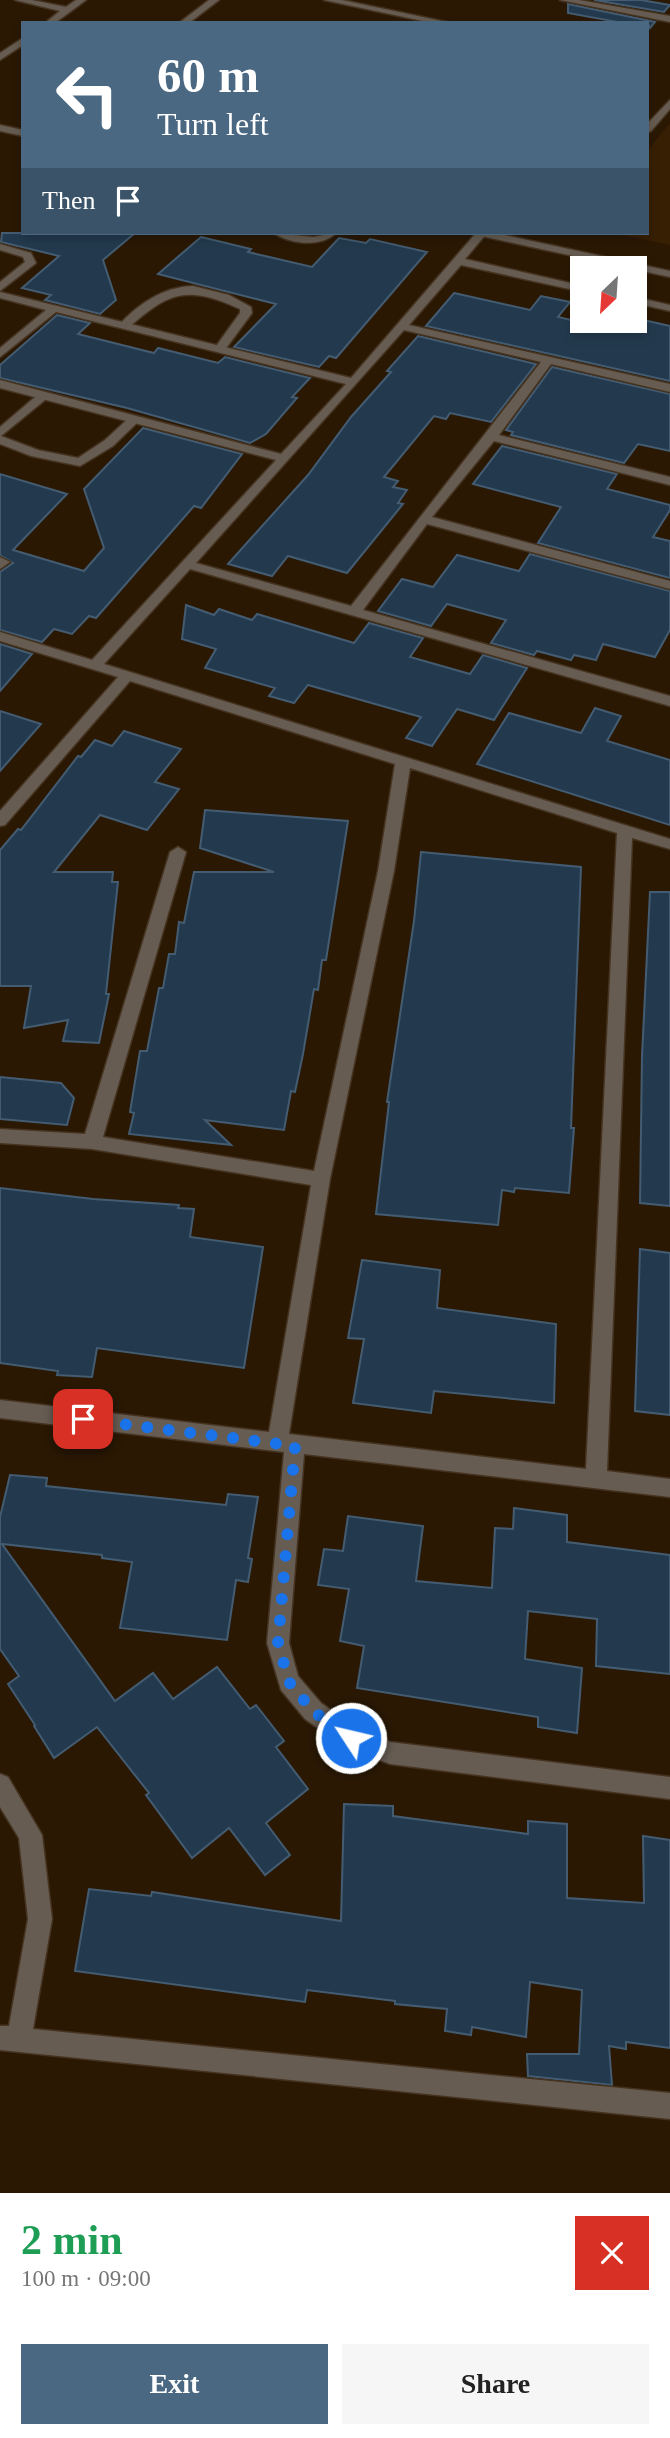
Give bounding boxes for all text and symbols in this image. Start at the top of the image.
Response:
text: 60 m [157,48,259,103]
icon: left [42,49,133,140]
text: Turn left [157,106,269,142]
icon: arrive [109,182,147,220]
text: Then [42,186,95,215]
north arrow [570,256,648,332]
map controls [570,256,647,333]
pin [53,1389,113,1449]
icon: arrive [64,1400,102,1438]
position arrow [314,1701,388,1775]
button: close [575,2216,649,2290]
text: 2 min [21,2217,123,2263]
text: 100 m · 09:00 [21,2266,151,2291]
button: Exit [21,2344,328,2424]
button: Share [342,2344,649,2424]

